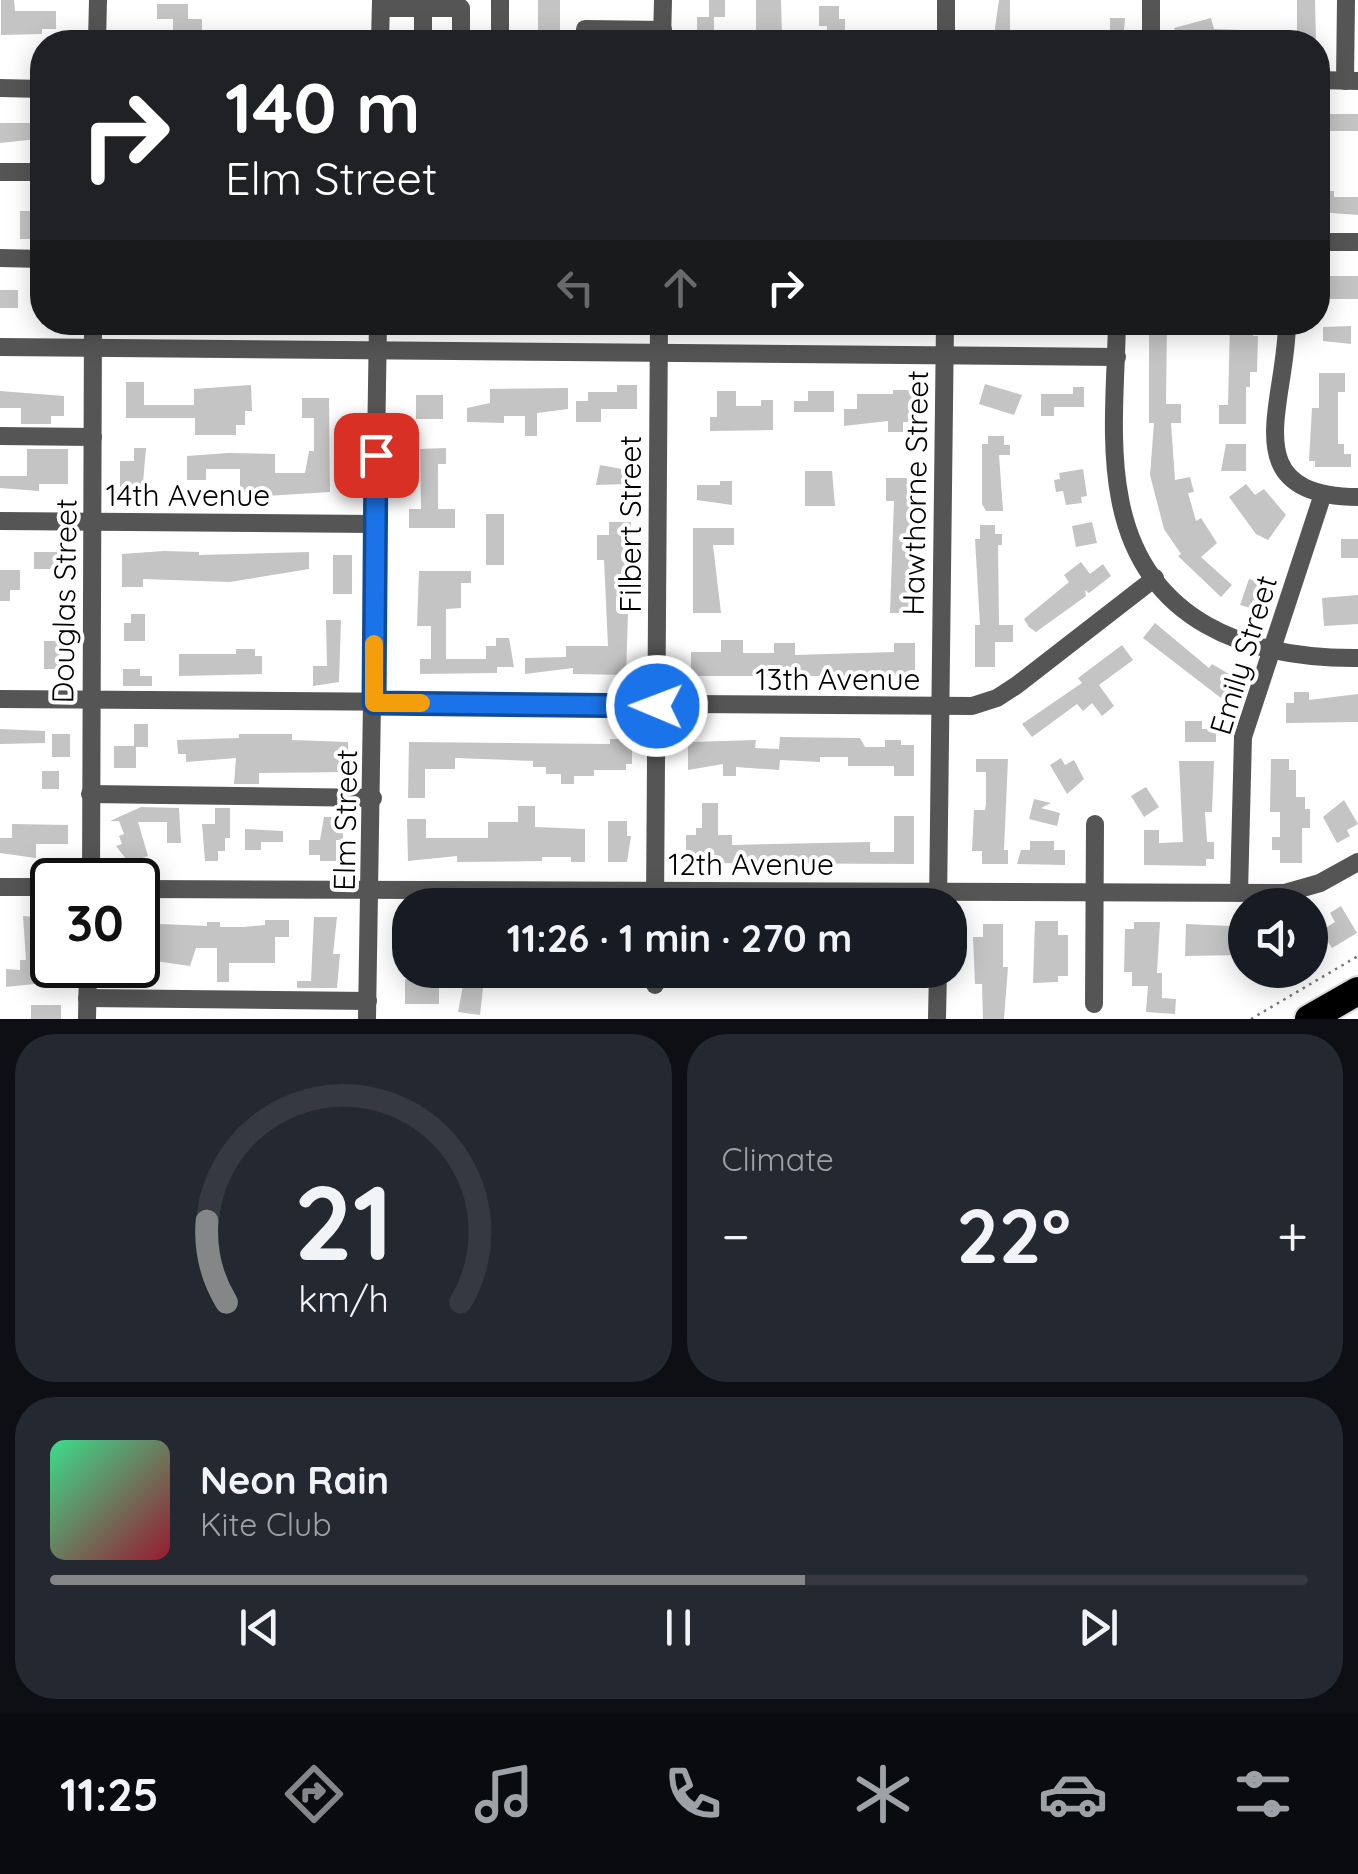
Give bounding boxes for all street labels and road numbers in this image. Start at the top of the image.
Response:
street label: Hawthorne Street [894,370,936,616]
street label: Filbert Street [611,435,649,613]
street label: 14th Avenue [106,476,270,514]
street label: Douglas Street [43,498,85,704]
street label: Emily Street [1201,571,1285,739]
street label: 13th Avenue [756,660,920,698]
street label: Elm Street [325,749,365,891]
street label: 12th Avenue [668,845,834,883]

